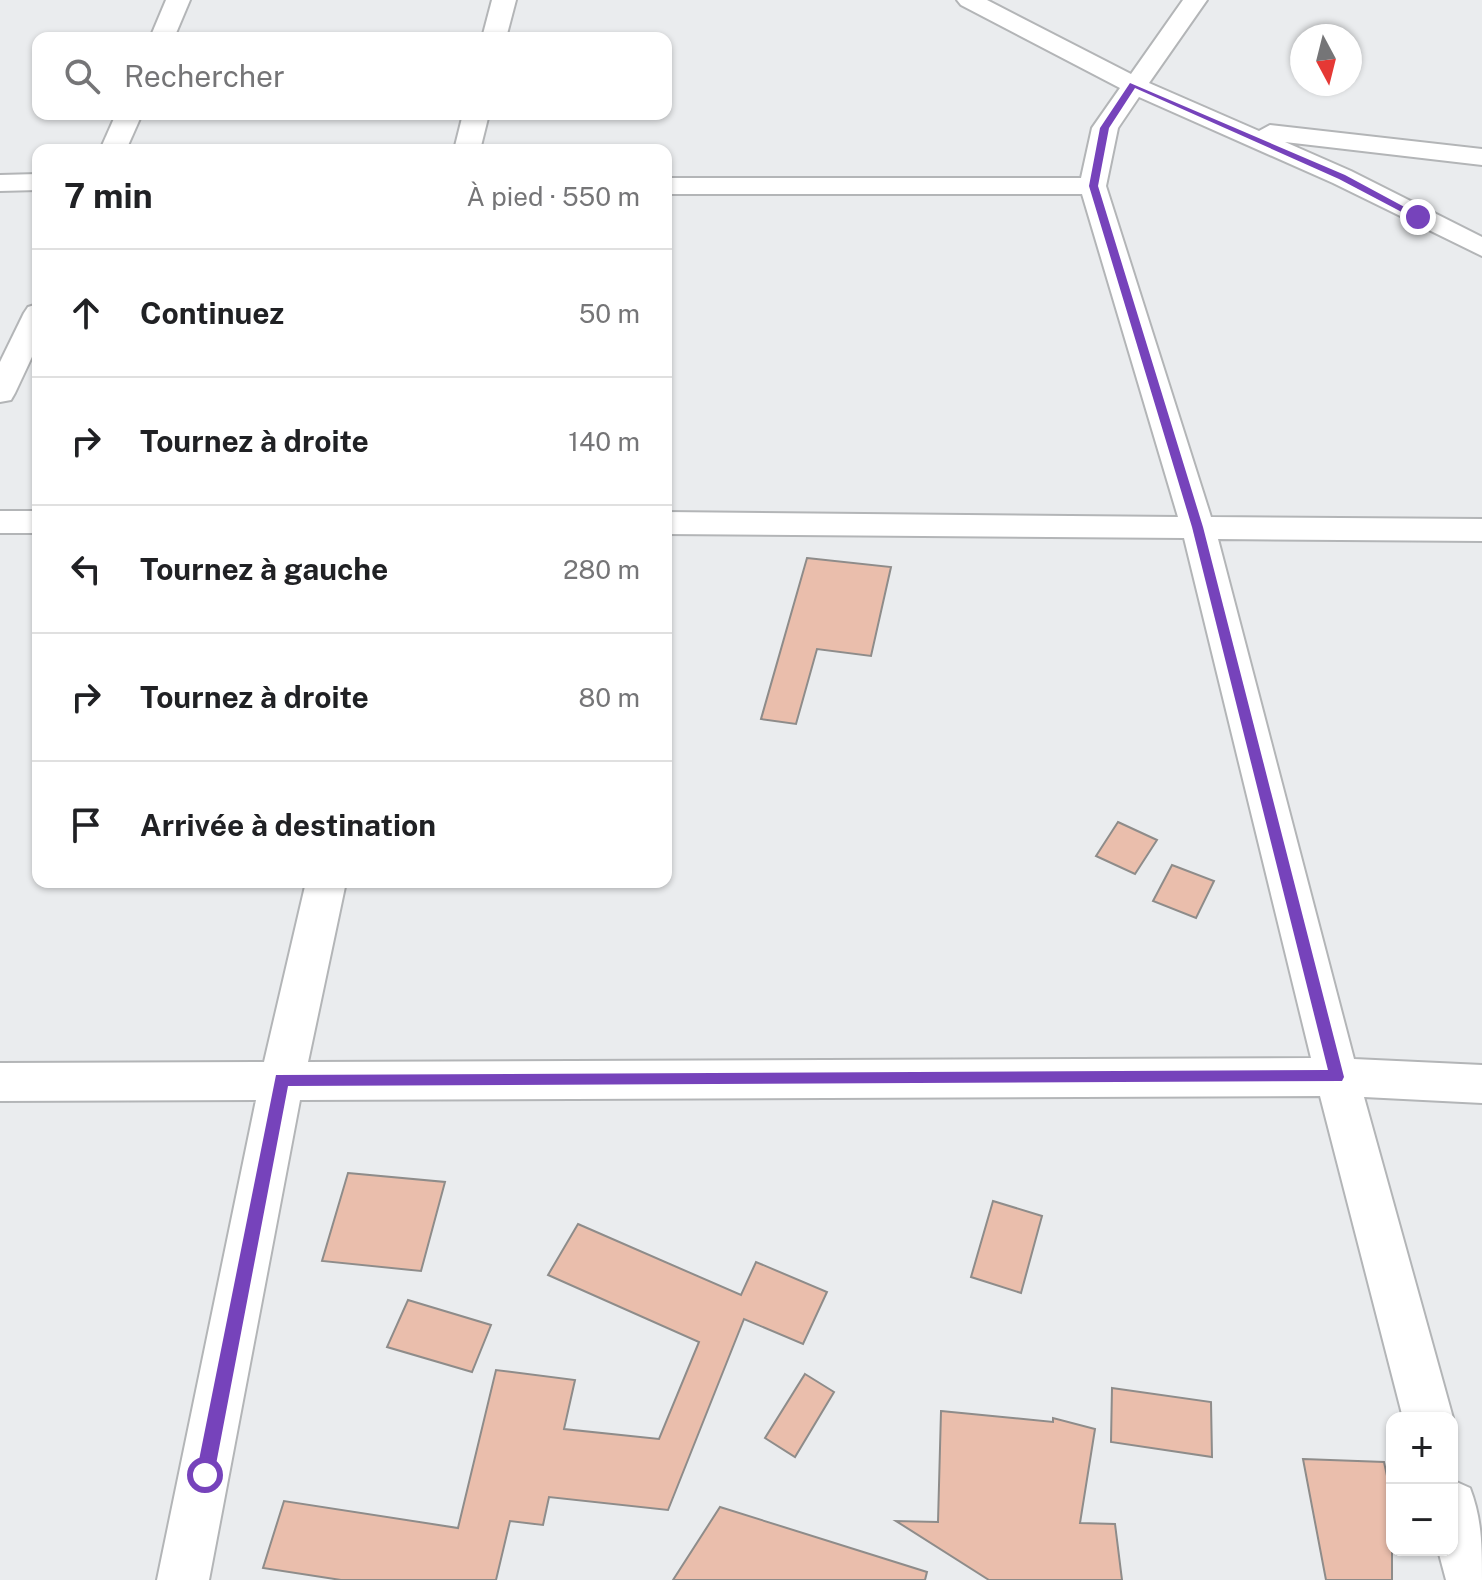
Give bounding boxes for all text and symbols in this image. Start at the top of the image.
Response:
north arrow [1290,24,1362,96]
search box [32,32,672,120]
icon: search [60,54,104,98]
text: Rechercher [124,58,285,94]
text: 7 min [64,176,153,216]
text: À pied · 550 m [467,181,640,212]
route end [1400,199,1436,235]
icon: ahead [64,291,108,335]
text: Continuez [140,295,284,331]
text: 50 m [579,298,640,329]
icon: right [64,419,108,463]
text: Tournez à droite [140,423,369,459]
text: 140 m [568,426,640,457]
icon: left [64,547,108,591]
text: Tournez à gauche [140,551,388,587]
text: 280 m [563,554,640,585]
icon: right [64,675,108,719]
text: Tournez à droite [140,679,369,715]
text: 80 m [579,682,640,713]
icon: arrive [64,803,108,847]
text: Arrivée à destination [140,807,436,843]
map controls [1386,1412,1458,1556]
button: + [1386,1412,1458,1484]
route start [187,1457,223,1493]
button: − [1386,1484,1458,1556]

